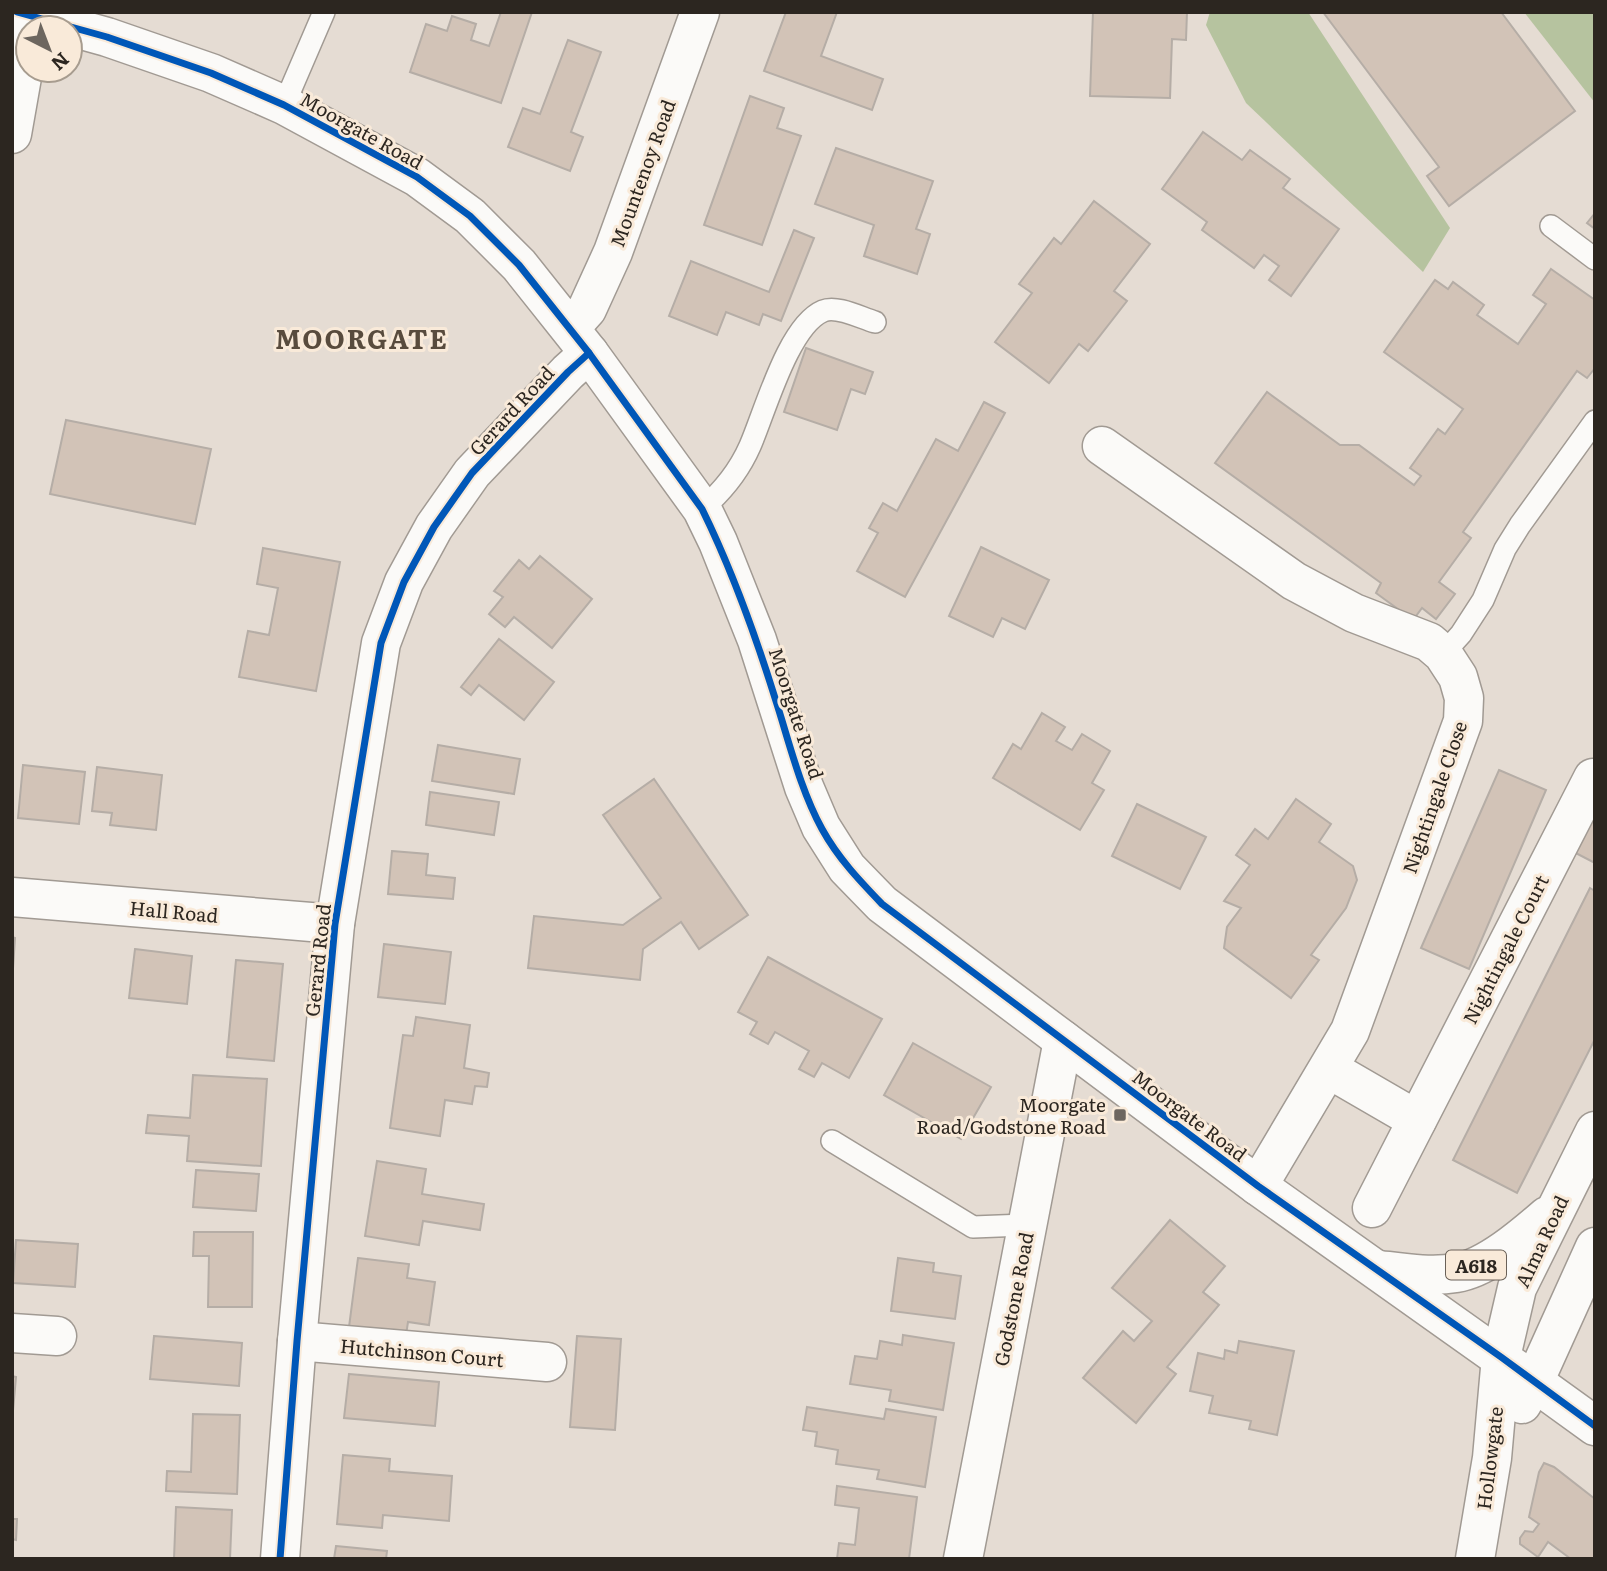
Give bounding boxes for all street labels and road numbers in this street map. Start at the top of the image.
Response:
street label: Moorgate Road [295,85,429,176]
street label: Mountenoy Road [602,95,682,251]
street label: Gerard Road [462,359,560,461]
street label: Moorgate Road [762,643,832,783]
street label: Nightingale Close [1395,717,1473,877]
street label: Nightingale Court [1455,869,1555,1028]
street label: Hall Road [129,893,220,929]
street label: Gerard Road [297,902,337,1018]
street label: Moorgate Road [1127,1063,1253,1168]
street label: Alma Road [1507,1190,1575,1292]
street label: Godstone Road [986,1229,1040,1369]
road number: A618 [1446,1250,1506,1280]
street label: Hutchinson Court [339,1331,505,1373]
street label: Hollowgate [1469,1405,1509,1511]

